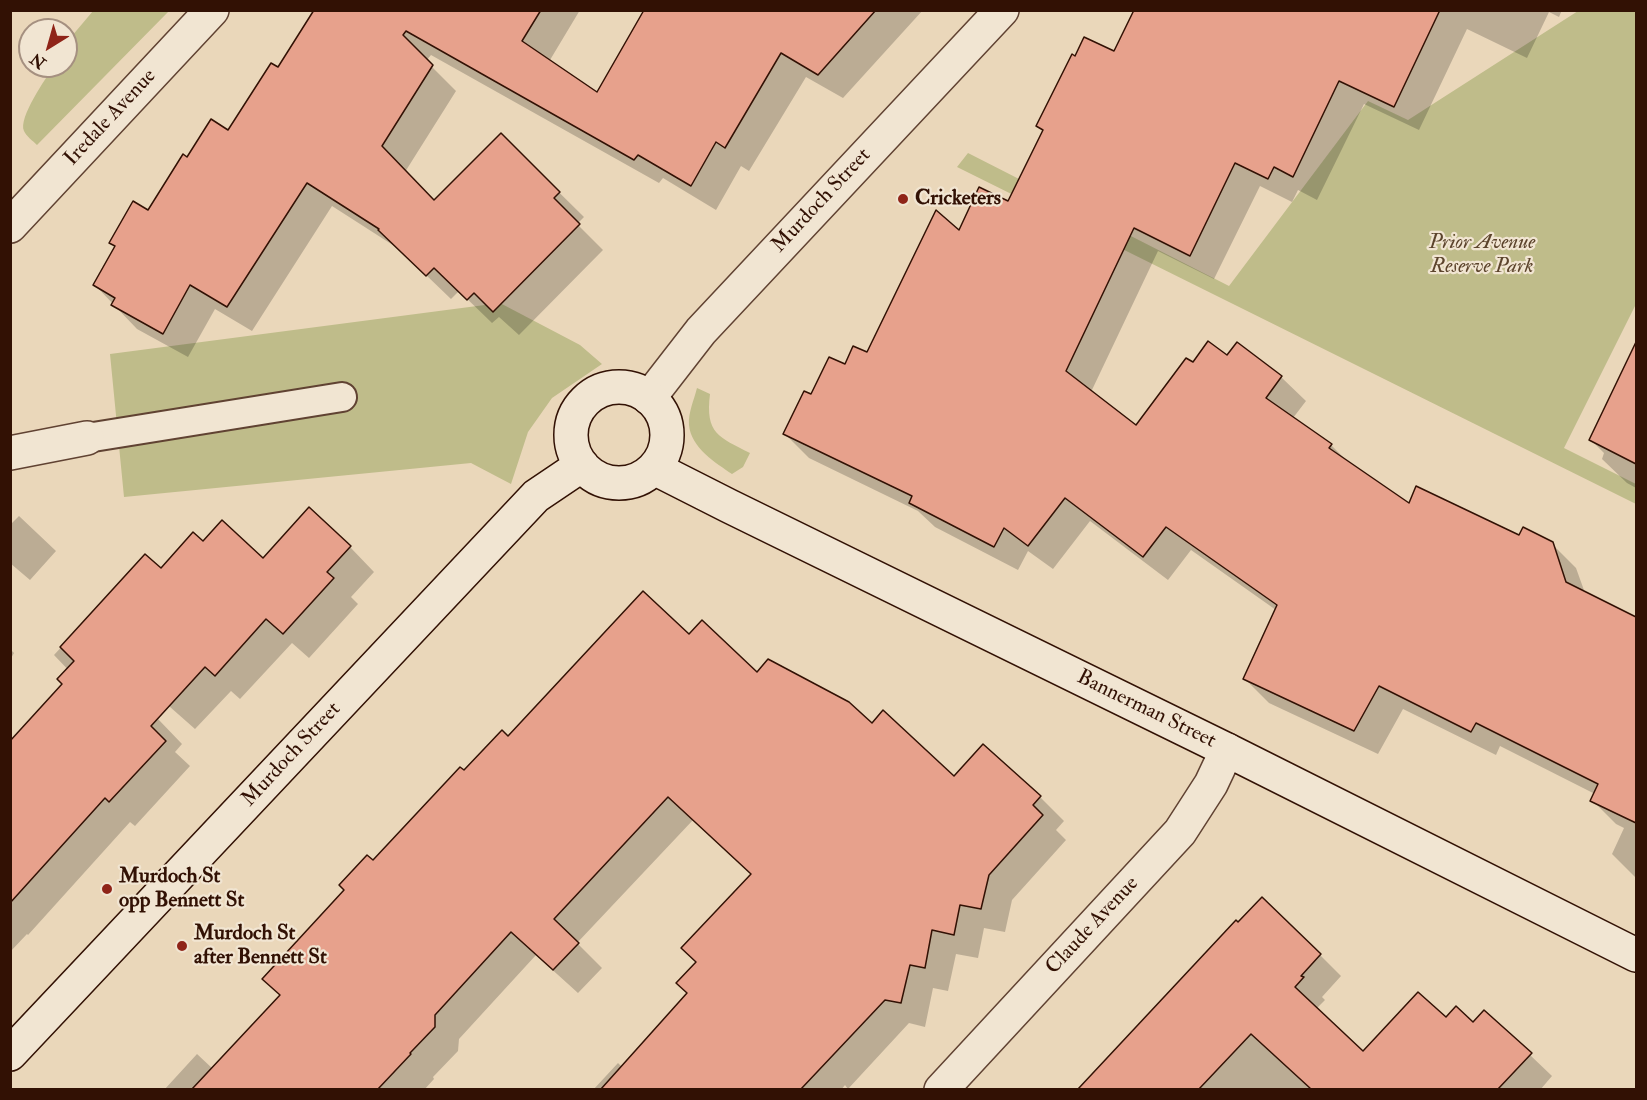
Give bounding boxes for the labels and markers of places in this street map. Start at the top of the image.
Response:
place label: Cricketers [915,186,1001,212]
marker: Cricketers [896,192,910,206]
place label: Murdoch St opp Bennett St [119,864,244,914]
marker: Murdoch St opp Bennett St [100,882,114,896]
place label: Murdoch St after Bennett St [194,921,327,971]
marker: Murdoch St after Bennett St [175,939,189,953]

